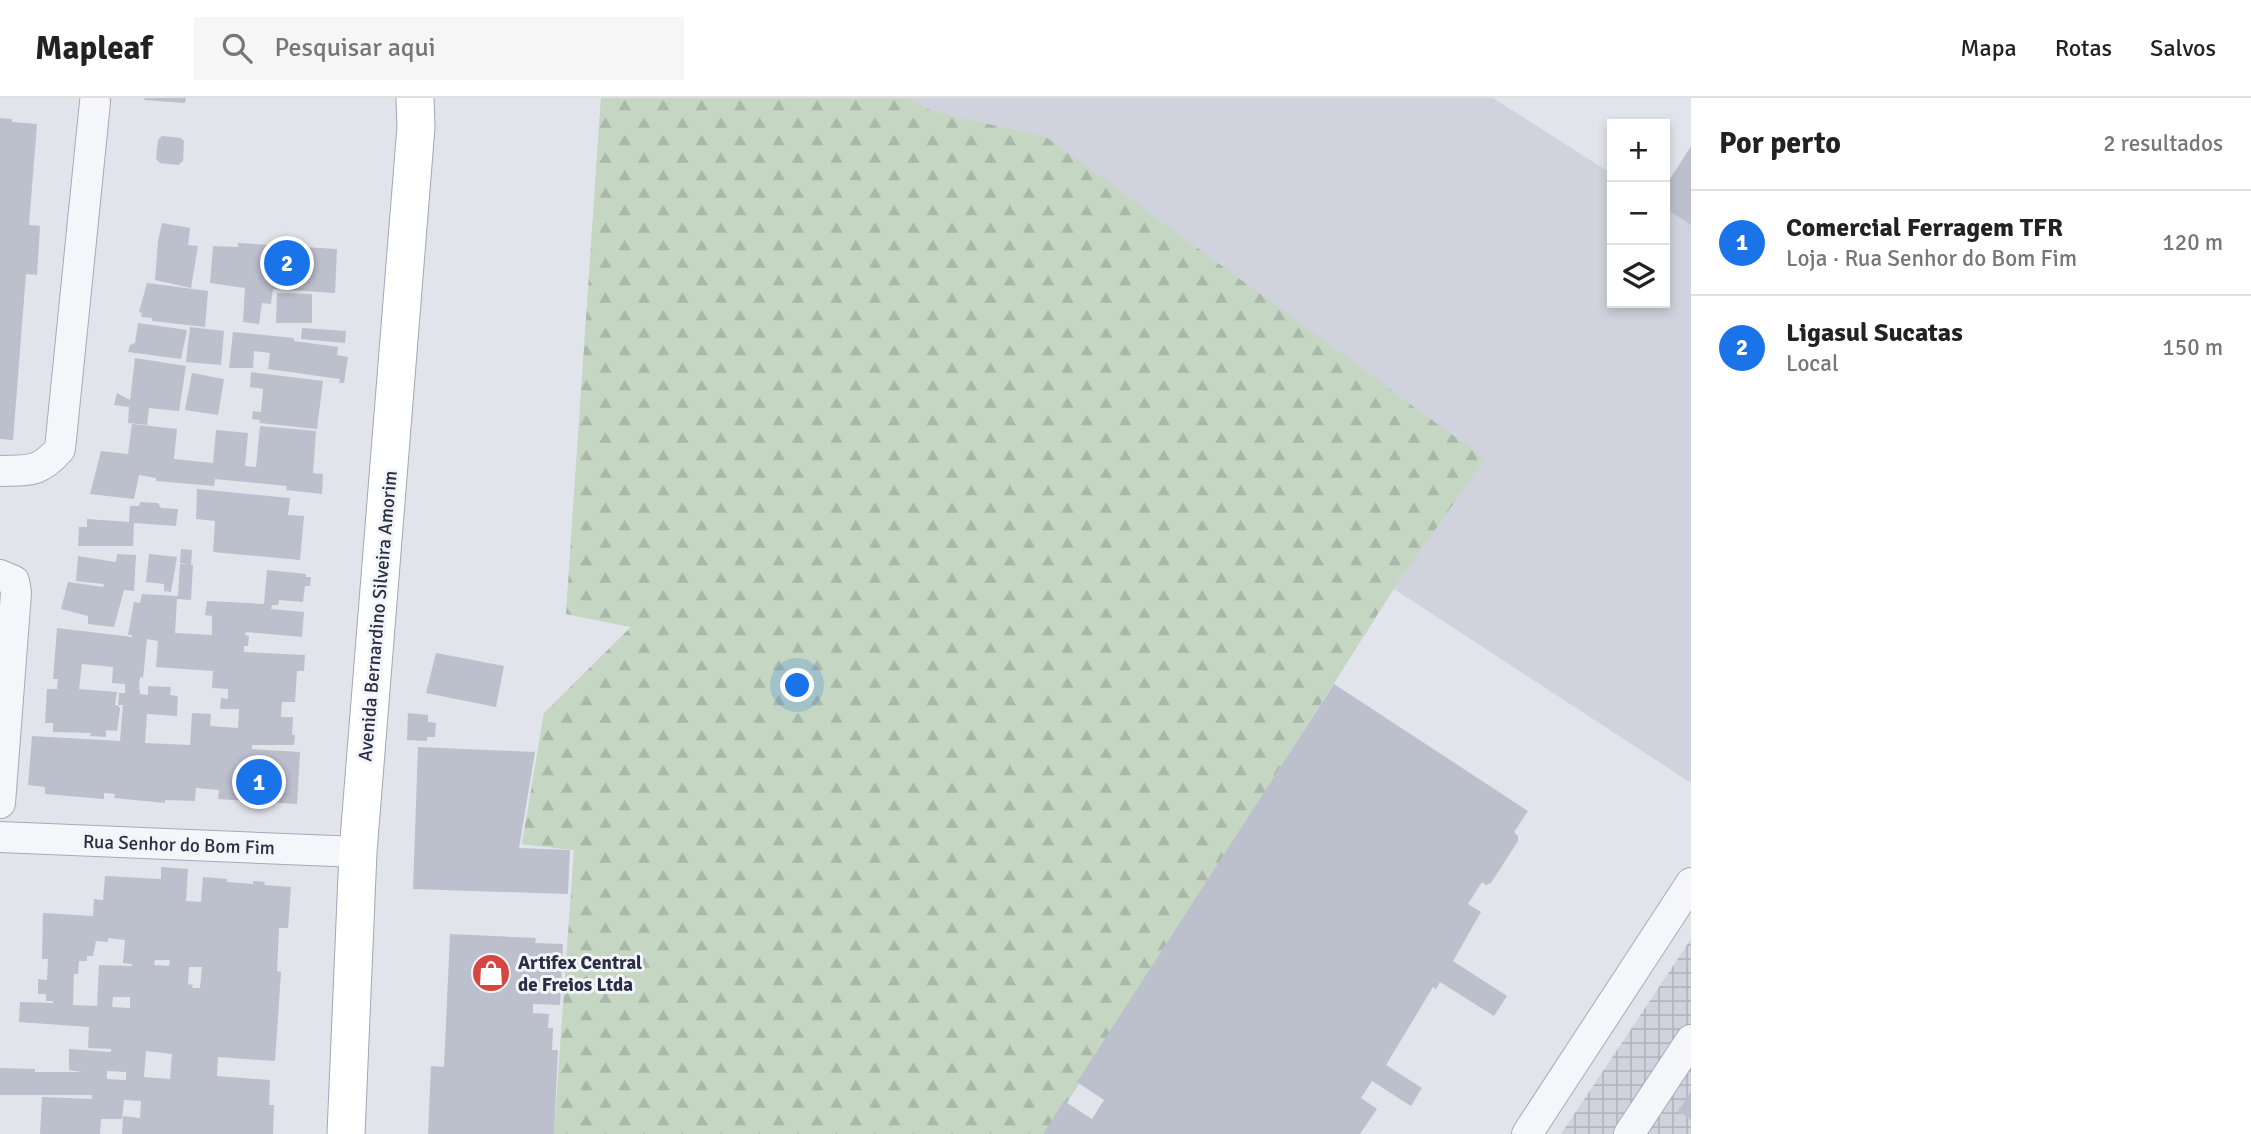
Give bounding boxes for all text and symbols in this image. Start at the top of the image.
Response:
search box [194,17,684,80]
text: Mapleaf [35,28,152,69]
icon: search [218,29,256,67]
text: Pesquisar aqui [274,32,436,64]
text: Mapa [1960,33,2017,63]
text: Rotas [2055,33,2112,63]
text: Salvos [2150,33,2216,63]
map controls [1607,119,1670,308]
button: + [1607,119,1670,182]
text: Por perto [1719,125,1841,162]
text: 2 resultados [2103,129,2223,158]
button: − [1607,182,1670,245]
text: Comercial Ferragem TFR [1786,212,2063,244]
text: 1 [1736,228,1748,257]
text: 120 m [2162,228,2223,257]
pin: 2 [264,237,310,289]
text: Loja · Rua Senhor do Bom Fim [1786,244,2077,273]
button: layers [1607,245,1670,308]
text: Ligasul Sucatas [1786,317,1963,349]
text: 2 [1736,333,1748,362]
text: 150 m [2162,333,2223,362]
text: Local [1786,349,1839,378]
street label: Avenida Bernardino Silveira Amorim [353,470,403,763]
your location [780,668,814,702]
pin: 1 [236,756,282,808]
street label: Rua Senhor do Bom Fim [83,830,275,860]
place label: Artifex Central de Freios Ltda [518,951,642,997]
shop icon: Artifex Central de Freios Ltda [470,952,512,994]

